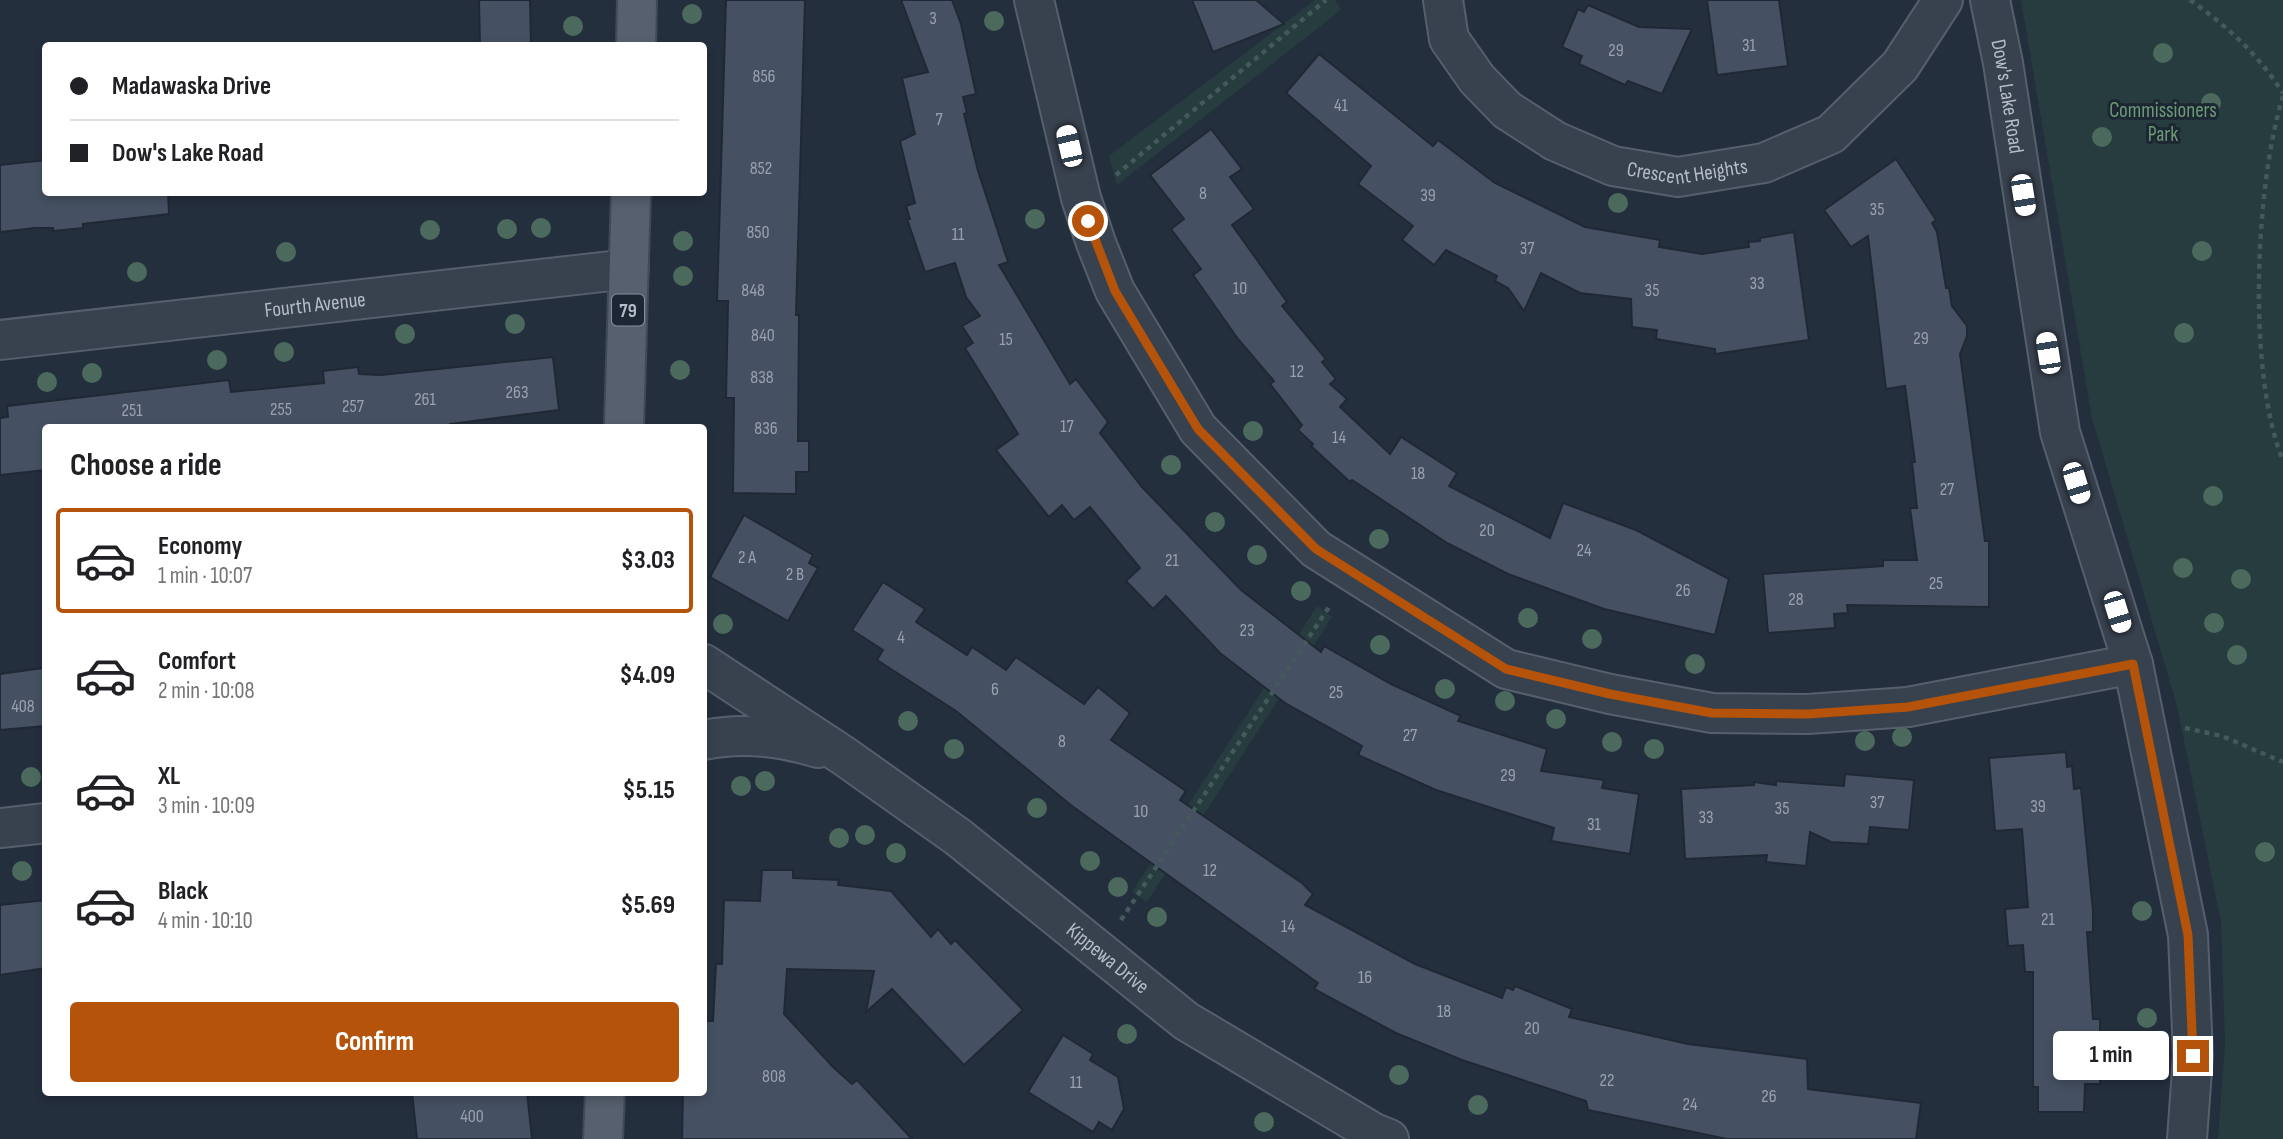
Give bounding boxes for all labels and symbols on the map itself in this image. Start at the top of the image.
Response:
house number: 3 [929,8,937,29]
house number: 31 [1742,35,1757,56]
street label: Dow's Lake Road [1985,37,2029,155]
house number: 29 [1608,40,1624,61]
house number: 856 [753,66,776,87]
house number: 41 [1334,95,1349,116]
park label: Commissioners Park [2109,98,2217,147]
house number: 7 [935,109,943,130]
car [1055,123,1084,169]
street label: Crescent Heights [1625,154,1749,190]
house number: 852 [750,158,772,179]
car [2010,173,2037,217]
house number: 8 [1199,183,1207,204]
house number: 39 [1420,185,1436,206]
house number: 35 [1870,199,1884,220]
route start [1072,205,1104,237]
house number: 850 [746,222,770,243]
house number: 11 [952,224,965,245]
house number: 37 [1520,238,1535,259]
house number: 33 [1749,273,1765,294]
house number: 10 [1233,278,1247,299]
house number: 848 [741,280,765,301]
house number: 35 [1645,280,1659,301]
street label: Fourth Avenue [263,287,367,323]
road number: 79 [612,294,644,326]
house number: 840 [751,325,775,346]
house number: 29 [1913,328,1929,349]
house number: 15 [999,329,1013,350]
car [2035,331,2062,375]
house number: 12 [1290,361,1304,382]
house number: 838 [750,367,774,388]
house number: 263 [506,382,528,403]
house number: 261 [414,389,436,410]
house number: 257 [342,396,365,417]
house number: 255 [270,399,292,420]
house number: 251 [122,400,143,421]
house number: 17 [1060,416,1075,437]
house number: 836 [754,418,778,439]
house number: 14 [1332,427,1346,448]
car [2060,460,2093,506]
house number: 18 [1411,463,1425,484]
house number: 27 [1940,479,1955,500]
house number: 20 [1479,520,1495,541]
house number: 24 [1577,540,1592,561]
house number: 2 A [738,547,756,568]
house number: 21 [1165,550,1180,571]
house number: 2 B [786,564,804,585]
house number: 25 [1929,573,1943,594]
house number: 26 [1675,580,1691,601]
house number: 28 [1788,589,1804,610]
car [2101,589,2134,635]
house number: 23 [1240,620,1255,641]
house number: 4 [897,627,905,648]
house number: 6 [991,679,999,700]
house number: 25 [1329,682,1343,703]
house number: 408 [11,696,35,717]
house number: 27 [1403,725,1418,746]
house number: 8 [1058,731,1066,752]
house number: 29 [1500,765,1516,786]
house number: 37 [1870,792,1885,813]
house number: 39 [2030,796,2046,817]
house number: 35 [1775,798,1789,819]
house number: 10 [1134,801,1148,822]
house number: 33 [1698,807,1714,828]
house number: 31 [1587,814,1602,835]
house number: 12 [1203,860,1217,881]
house number: 21 [2041,909,2056,930]
house number: 14 [1281,916,1295,937]
street label: Kippewa Drive [1061,918,1154,999]
house number: 16 [1358,967,1372,988]
house number: 18 [1437,1001,1451,1022]
house number: 20 [1524,1018,1540,1039]
callout: 1 min [2053,1032,2168,1080]
route end [2177,1040,2209,1072]
house number: 808 [762,1066,786,1087]
house number: 22 [1600,1070,1614,1091]
house number: 11 [1070,1072,1083,1093]
house number: 26 [1761,1086,1777,1107]
house number: 24 [1683,1094,1698,1115]
house number: 400 [460,1106,484,1127]

